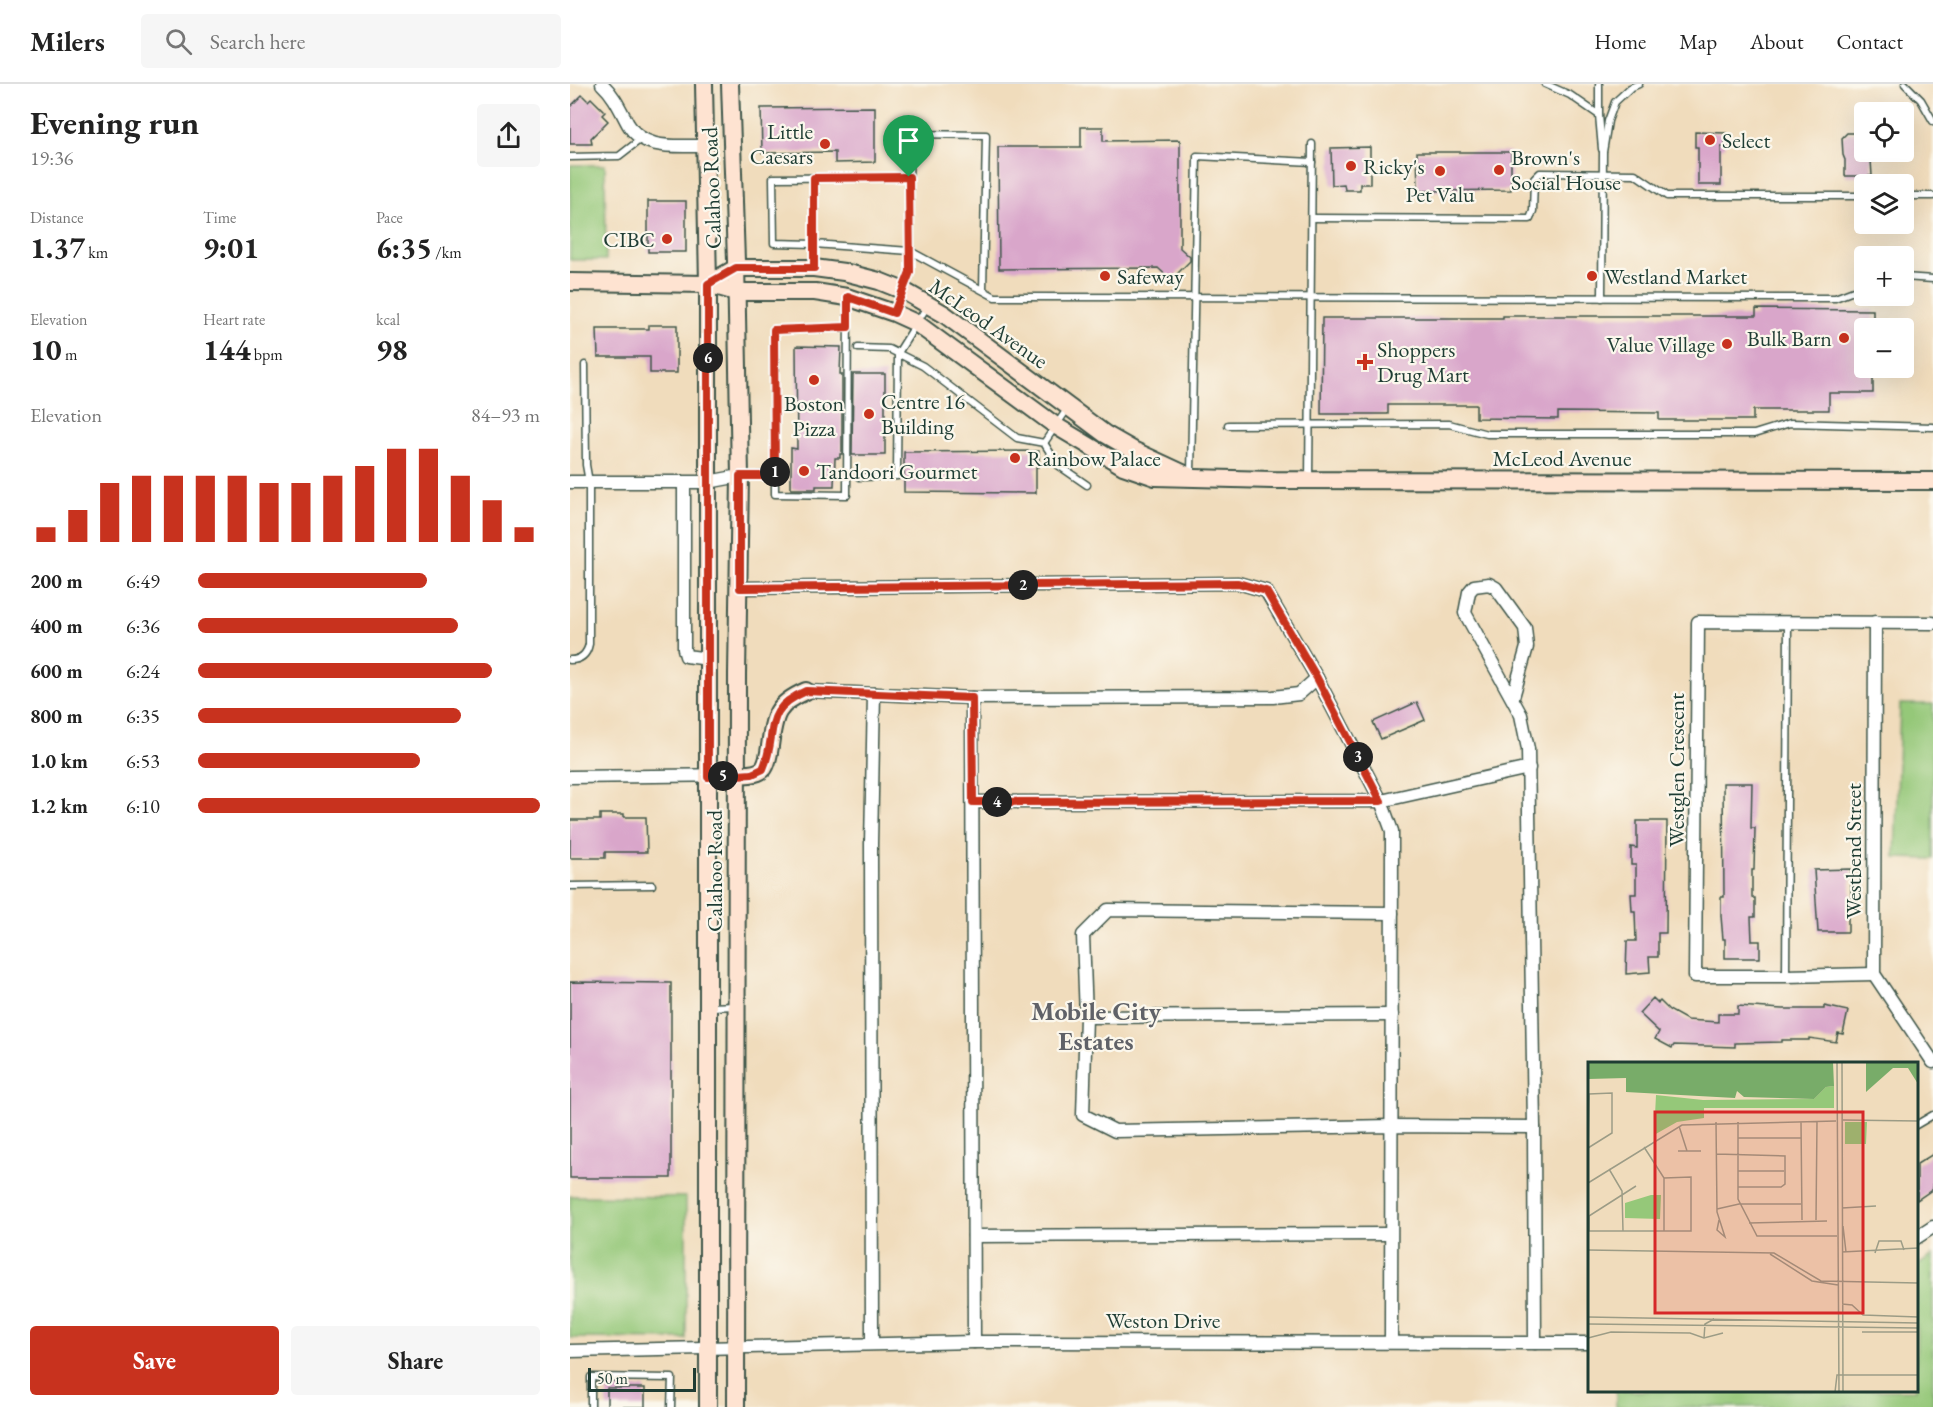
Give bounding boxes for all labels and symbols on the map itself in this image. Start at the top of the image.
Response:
pin [883,115,934,177]
place label: Little Caesars [750,117,813,171]
street label: Calahoo Road [695,126,728,249]
place label: Select [1722,126,1770,155]
marker: Select [1703,133,1717,147]
marker: Little Caesars [818,137,832,151]
place label: Brown's Social House [1511,143,1621,197]
place label: Ricky's [1363,152,1425,181]
marker: Ricky's [1344,159,1358,173]
marker: Brown's Social House [1492,163,1506,177]
marker: Pet Valu [1433,164,1447,178]
place label: Pet Valu [1405,180,1475,209]
place label: CIBC [603,225,655,254]
marker: CIBC [660,232,674,246]
place label: Safeway [1117,262,1184,291]
place label: Westland Market [1604,262,1747,291]
marker: Safeway [1098,269,1112,283]
marker: Westland Market [1585,269,1599,283]
street label: McLeod Avenue [923,272,1054,375]
place label: Bulk Barn [1747,324,1832,353]
place label: Value Village [1607,330,1715,359]
marker: Bulk Barn [1837,331,1851,345]
place label: Shoppers Drug Mart [1377,335,1469,389]
marker: Value Village [1720,337,1734,351]
pin: 6 [693,343,723,373]
marker: Shoppers Drug Mart [1358,355,1372,369]
marker: Boston Pizza [807,373,821,387]
place label: Centre 16 Building [881,387,966,441]
place label: Boston Pizza [784,389,845,443]
marker: Centre 16 Building [862,407,876,421]
place label: Rainbow Palace [1027,444,1161,473]
street label: McLeod Avenue [1492,444,1632,473]
marker: Rainbow Palace [1008,451,1022,465]
pin: 1 [760,457,790,487]
place label: Tandoori Gourmet [816,457,977,486]
marker: Tandoori Gourmet [797,464,811,478]
pin: 2 [1008,570,1038,600]
street label: Westglen Crescent [1662,693,1691,847]
pin: 3 [1343,742,1373,772]
pin: 5 [708,761,738,791]
street label: Westbend Street [1839,783,1868,919]
pin: 4 [982,787,1012,817]
street label: Calahoo Road [700,809,729,932]
district label: Mobile City Estates [1031,994,1161,1058]
inset map [1588,1062,1918,1392]
street label: Weston Drive [1106,1306,1221,1335]
scale bar [588,1365,696,1392]

